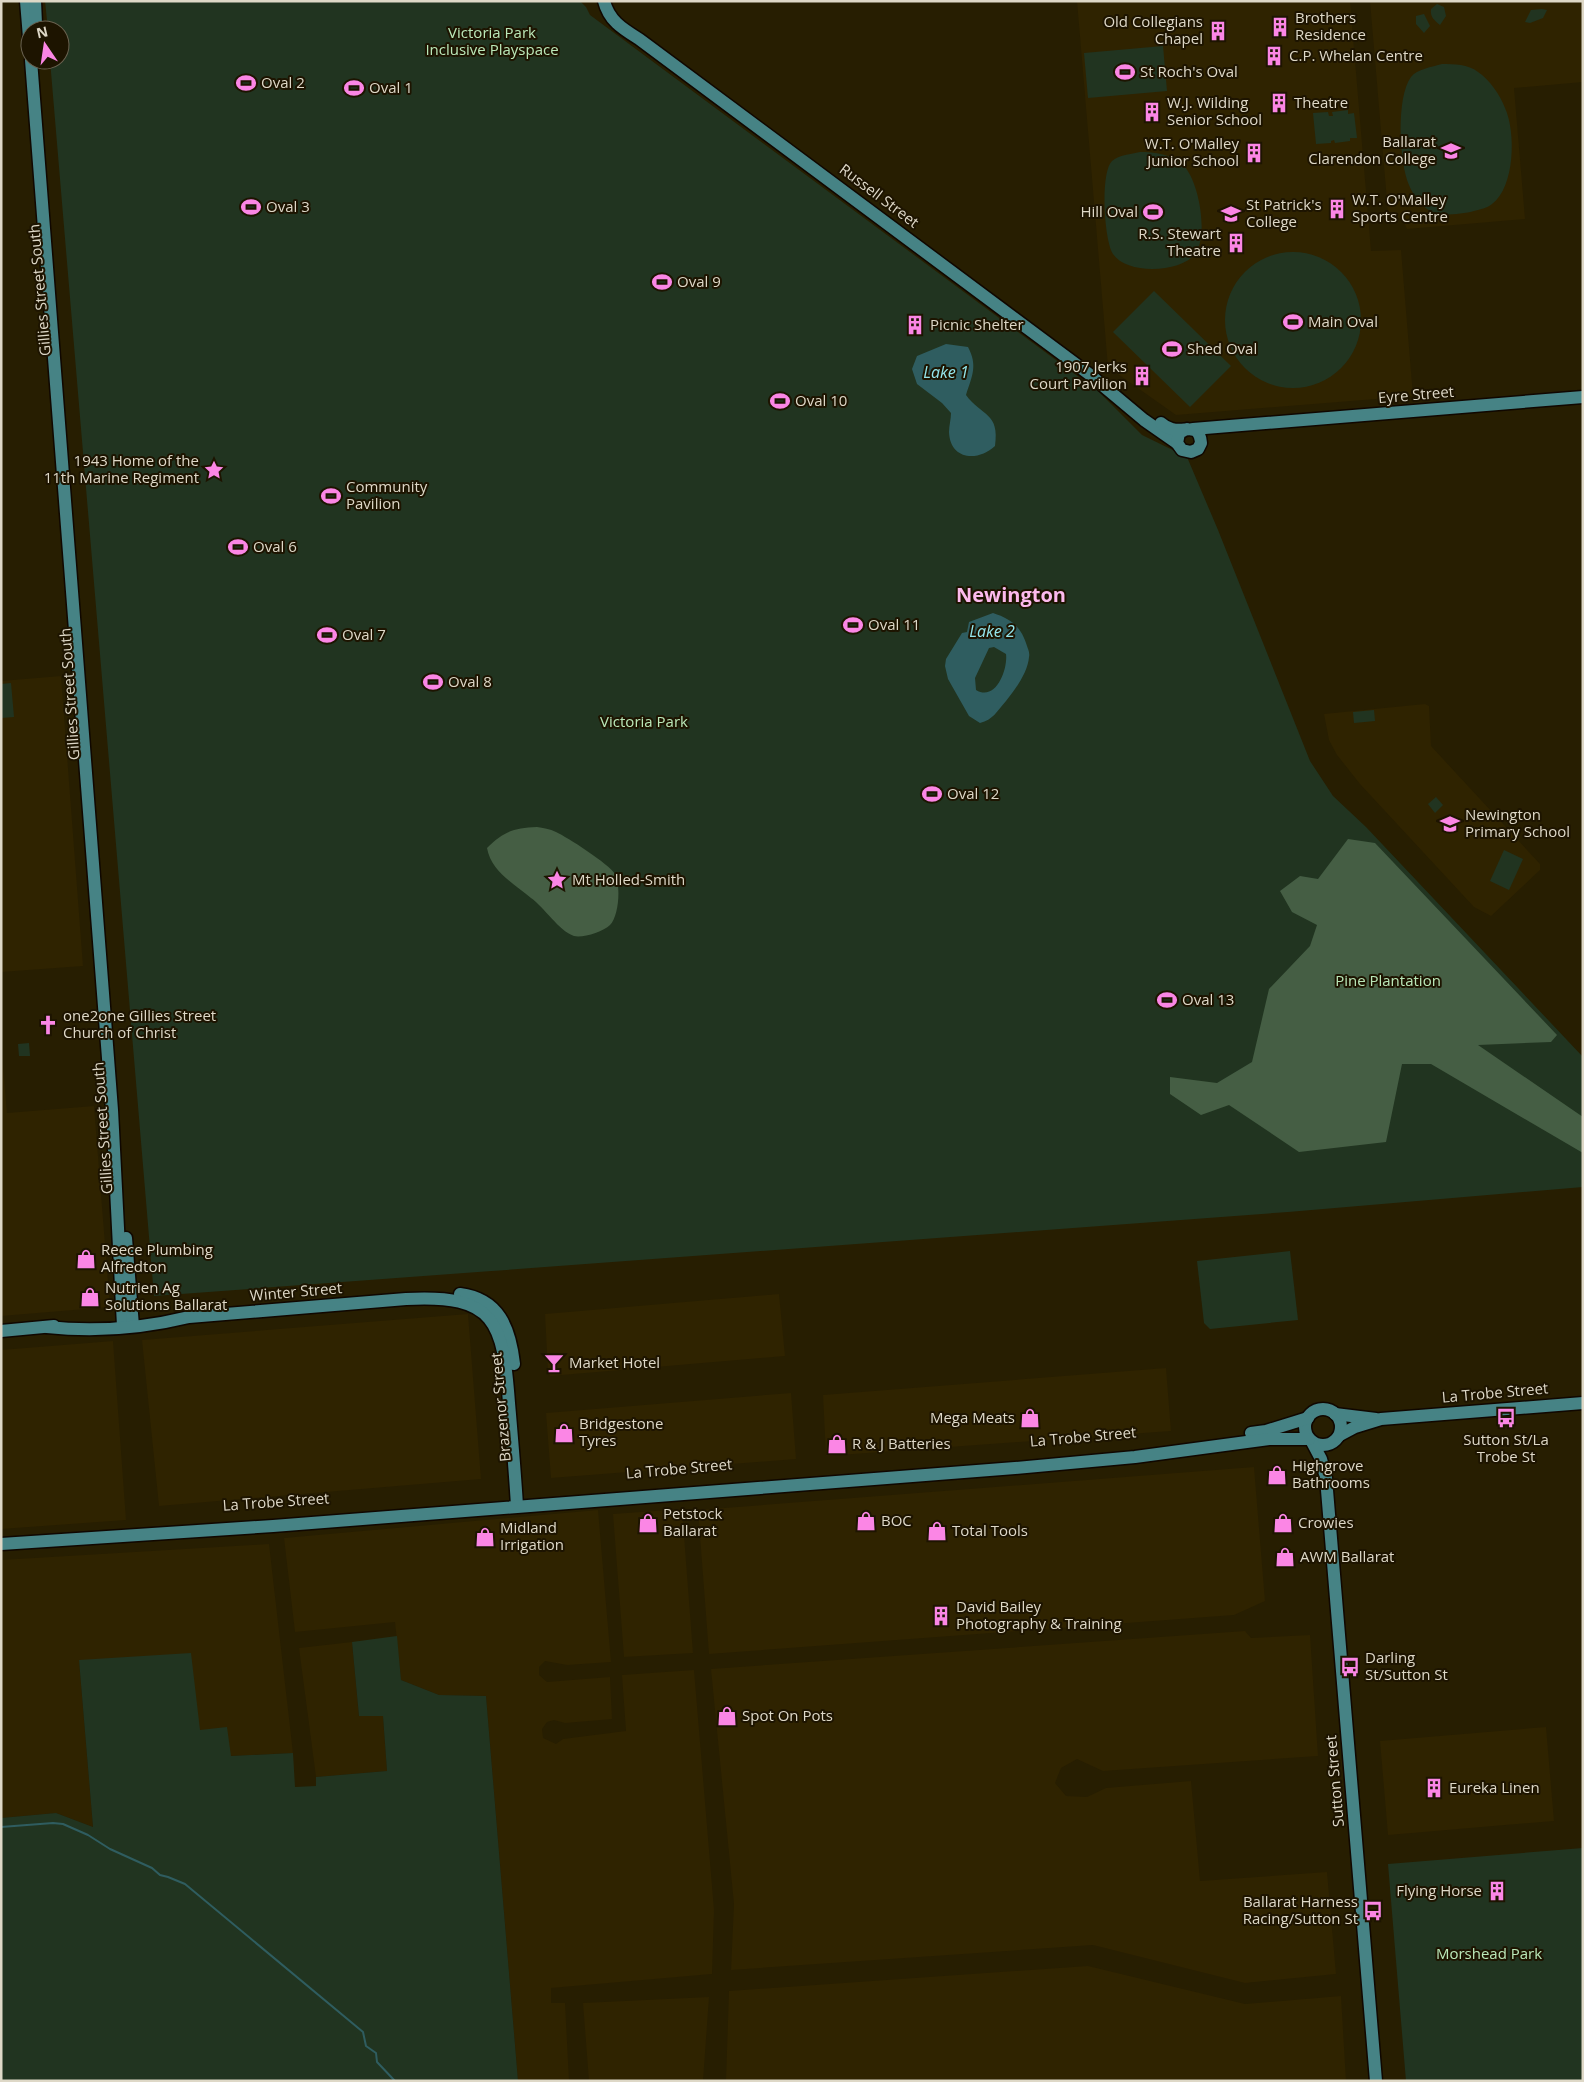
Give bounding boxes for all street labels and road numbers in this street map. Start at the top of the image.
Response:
street label: Russell Street [836,159,923,232]
street label: Gillies Street South [23,223,55,357]
street label: Eyre Street [1377,381,1455,407]
street label: Gillies Street South [54,627,84,761]
street label: Gillies Street South [87,1061,117,1195]
street label: Winter Street [249,1277,343,1305]
street label: Brazenor Street [485,1352,515,1463]
street label: La Trobe Street [1441,1377,1549,1407]
street label: La Trobe Street [1029,1421,1137,1451]
street label: La Trobe Street [625,1453,733,1483]
street label: La Trobe Street [222,1487,330,1515]
street label: Sutton Street [1320,1734,1348,1828]

